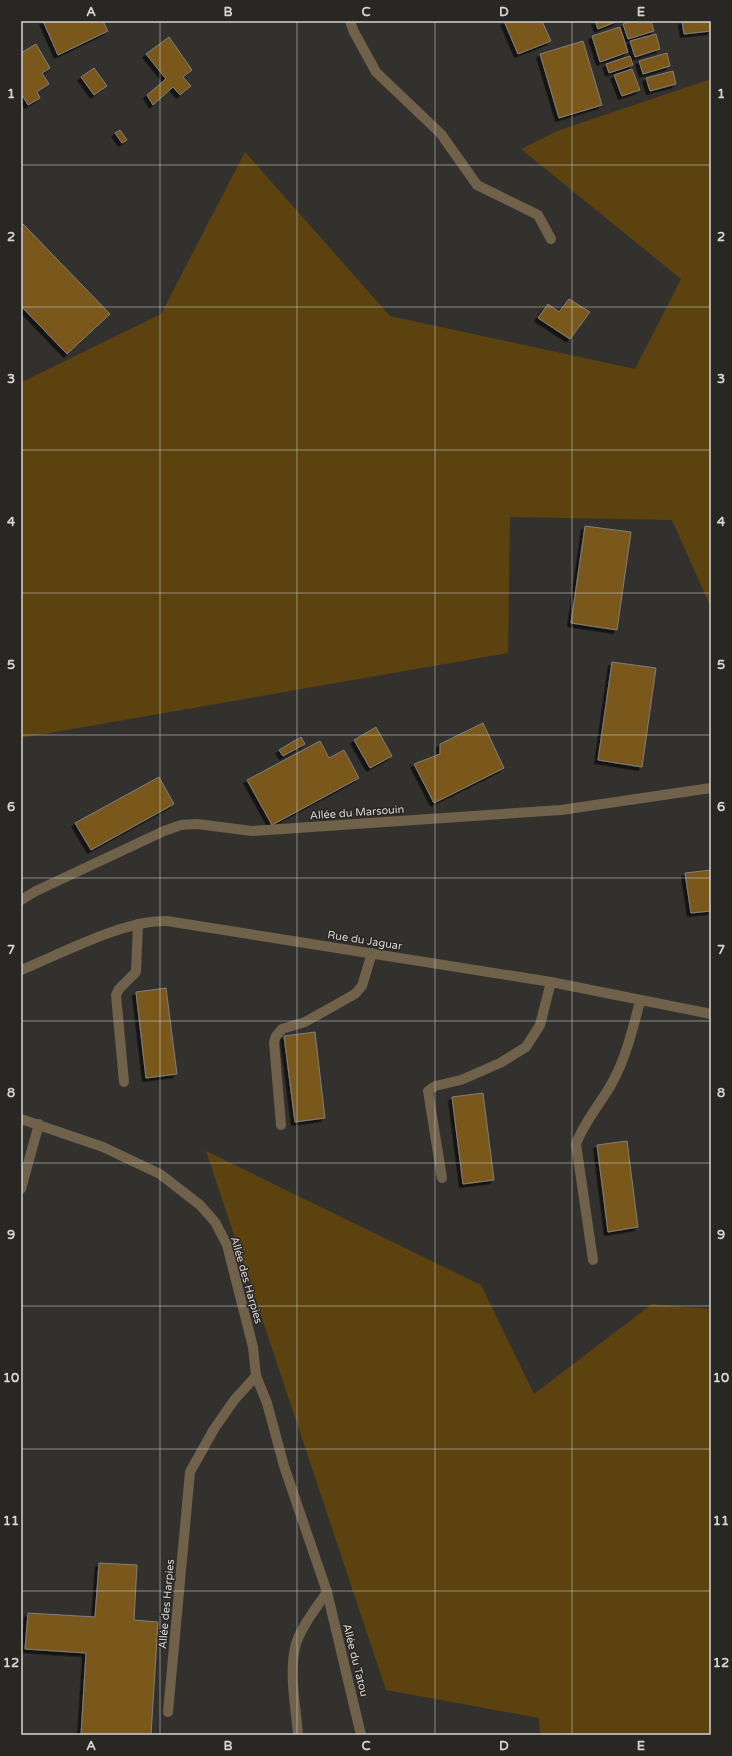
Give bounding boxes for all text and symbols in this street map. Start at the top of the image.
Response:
text: A [86,4,96,20]
text: B [223,4,233,20]
text: C [361,4,371,20]
text: D [499,4,509,20]
text: E [637,4,645,20]
text: 1 [7,86,15,102]
text: 1 [717,86,725,102]
text: 2 [7,229,15,245]
text: 2 [717,229,725,245]
text: 3 [7,371,15,387]
text: 3 [717,371,725,387]
text: 4 [7,514,16,530]
text: 4 [717,514,726,530]
text: 5 [7,657,15,673]
text: 5 [717,657,725,673]
text: 6 [7,799,15,815]
text: 6 [717,799,725,815]
street label: Allée du Marsouin [309,803,405,822]
street label: Rue du Jaguar [327,928,404,953]
text: 7 [7,942,15,958]
text: 7 [717,942,725,958]
text: 8 [7,1085,15,1101]
text: 8 [717,1085,725,1101]
text: 9 [7,1227,15,1243]
text: 9 [717,1227,725,1243]
street label: Allée des Harpies [228,1235,265,1325]
text: 10 [3,1370,19,1386]
text: 10 [713,1370,729,1386]
text: 11 [3,1513,19,1529]
text: 11 [713,1513,729,1529]
street label: Allée des Harpies [156,1559,177,1650]
street label: Allée du Tatou [340,1622,371,1698]
text: 12 [3,1655,19,1671]
text: 12 [713,1655,729,1671]
text: A [86,1738,96,1754]
text: B [223,1738,233,1754]
text: C [361,1738,371,1754]
text: D [499,1738,509,1754]
text: E [637,1738,645,1754]

